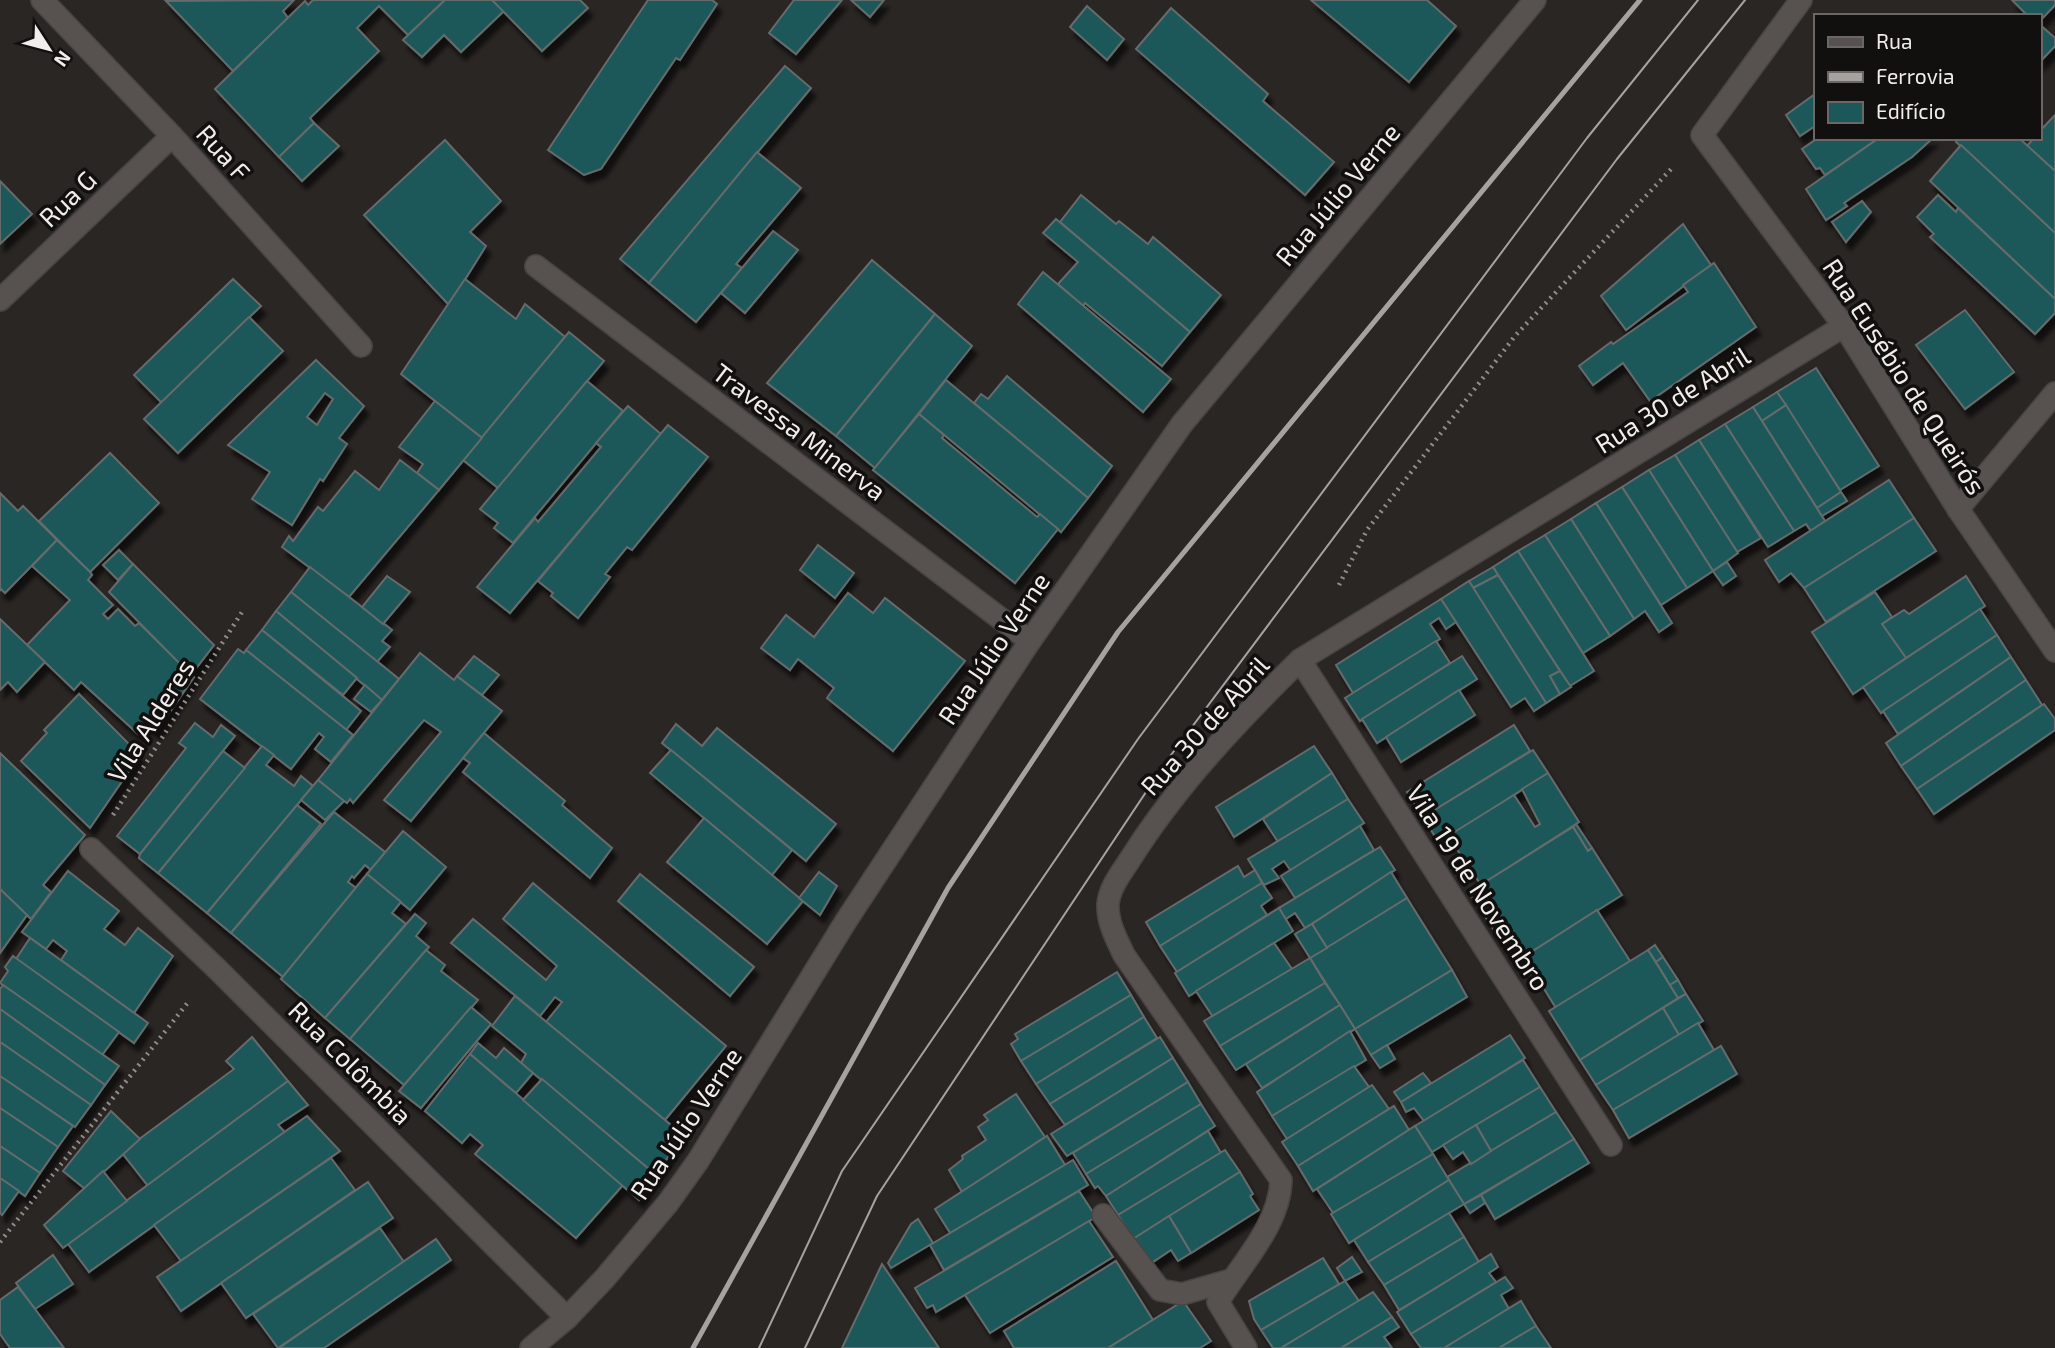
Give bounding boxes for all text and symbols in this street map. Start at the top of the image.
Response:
north arrow [14,14,84,84]
legend [1814,14,2041,140]
text: Rua [1876,28,1912,53]
text: N [50,47,76,72]
text: Ferrovia [1876,63,1955,88]
text: Edifício [1876,98,1946,123]
street label: Rua Júlio Verne [1268,116,1406,272]
street label: Rua F [191,117,257,187]
street label: Rua G [32,163,102,233]
street label: Rua Eusébio de Queirós [1817,252,1993,500]
street label: Rua 30 de Abril [1589,339,1755,459]
street label: Travessa Minerva [708,356,892,506]
street label: Rua Júlio Verne [931,566,1055,730]
street label: Rua 30 de Abril [1133,649,1275,801]
street label: Vila Alderes [100,653,200,787]
street label: Vila 19 de Novembro [1401,778,1557,996]
street label: Rua Colômbia [283,994,419,1130]
street label: Rua Júlio Verne [623,1041,747,1205]

